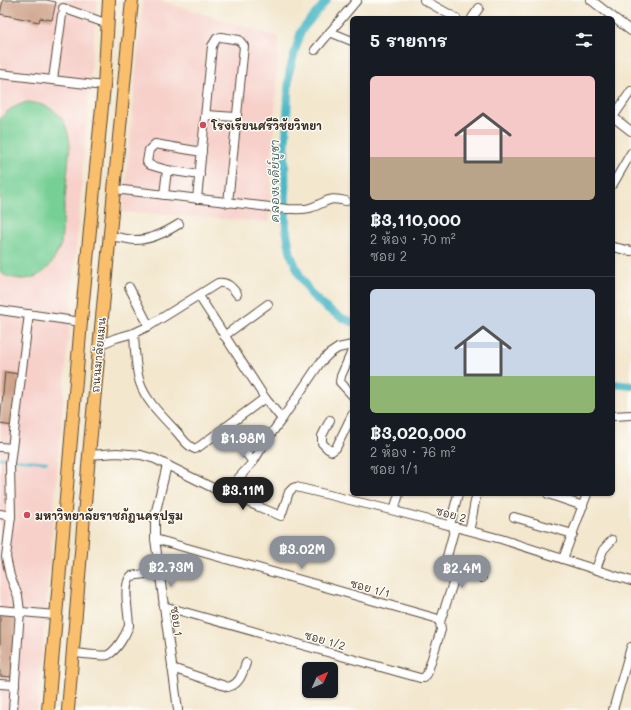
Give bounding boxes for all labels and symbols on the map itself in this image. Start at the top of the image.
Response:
place label: โรงเรียนศรีวิชัยวิทยา [210,117,322,133]
marker: โรงเรียนศรีวิชัยวิทยา [198,120,208,130]
water label: คลองเจดีย์บูชา [266,140,284,222]
street label: ถนนมาลัยแมน [87,316,109,394]
pin: ฿1.98M [210,425,276,459]
pin: ฿3.11M [210,477,276,511]
street label: ซอย 2 [434,503,468,525]
place label: มหาวิทยาลัยราชภัฏนครปฐม [35,507,183,524]
marker: มหาวิทยาลัยราชภัฏนครปฐม [22,510,32,520]
pin: ฿3.02M [269,536,335,570]
pin: ฿2.73M [138,554,204,588]
pin: ฿2.4M [434,555,490,589]
street label: ซอย 1/1 [348,575,392,601]
street label: ซอย 1 [167,605,187,637]
street label: ซอย 1/2 [303,627,347,653]
north arrow [302,662,338,698]

